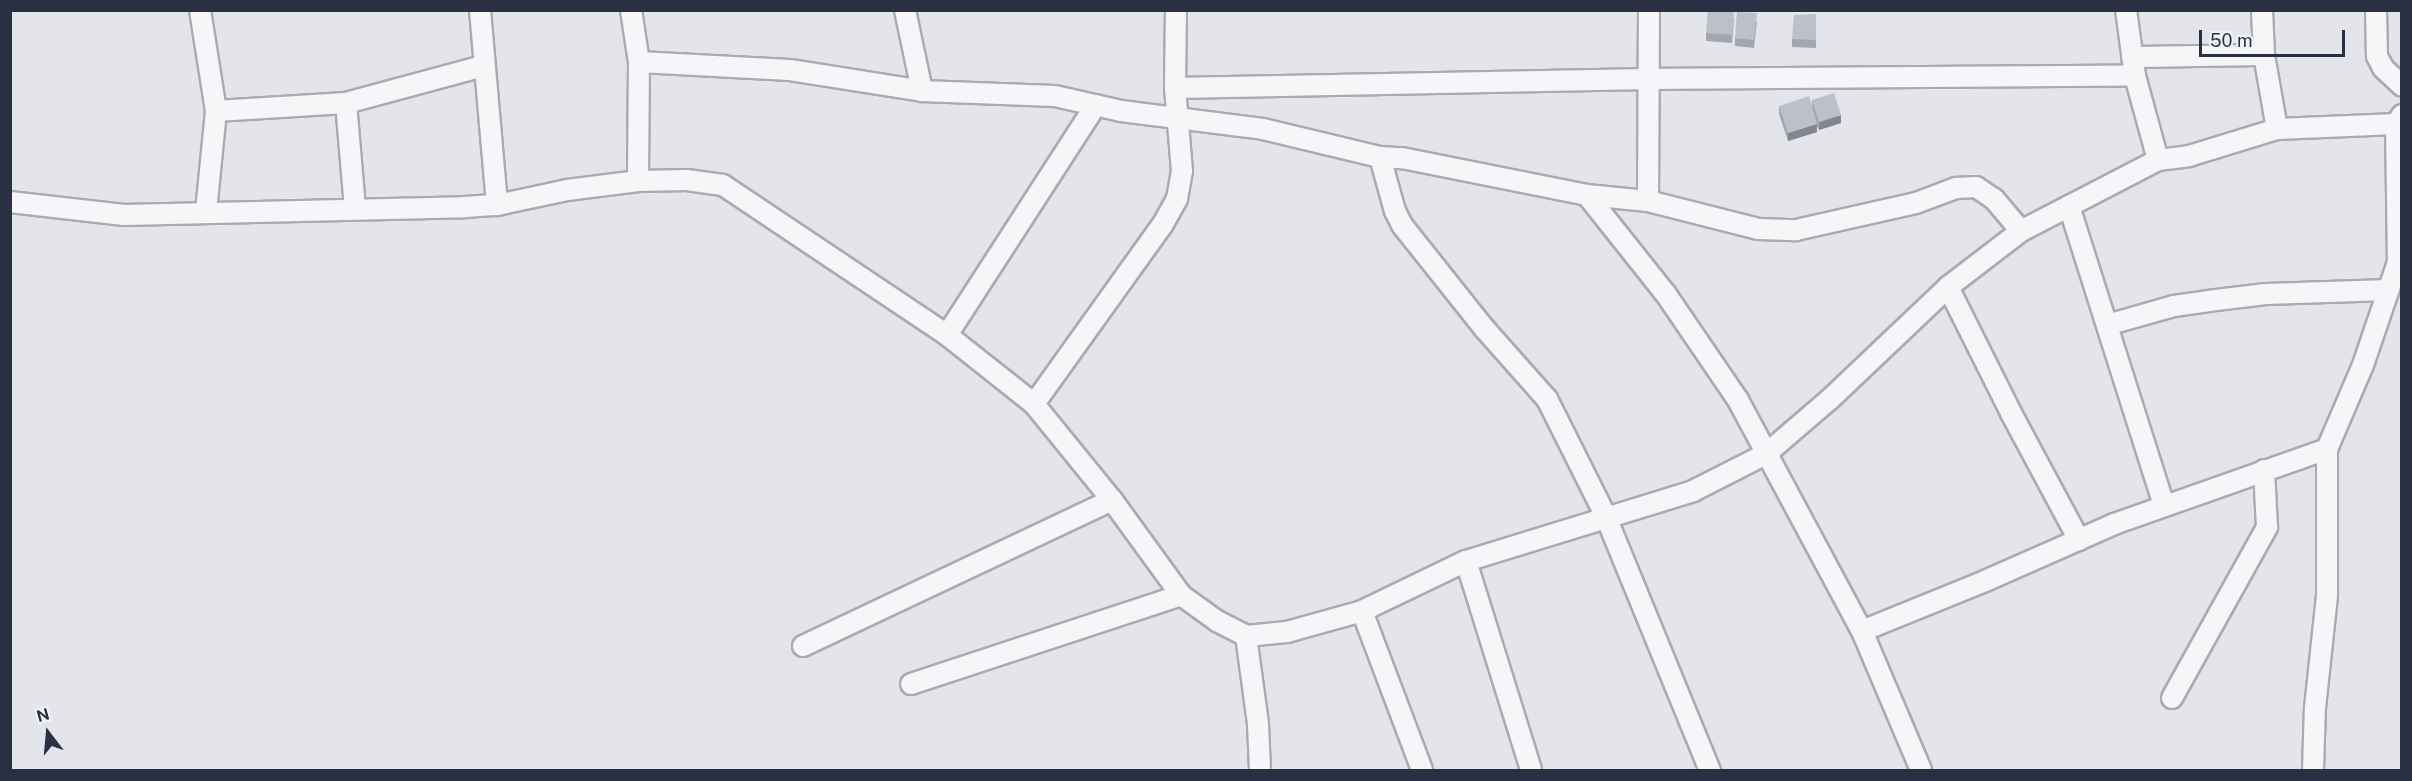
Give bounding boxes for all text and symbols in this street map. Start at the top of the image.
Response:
scale bar [2202,18,2348,56]
text: 50 m [2210,30,2253,51]
north arrow [18,703,78,763]
text: N [34,704,52,726]

